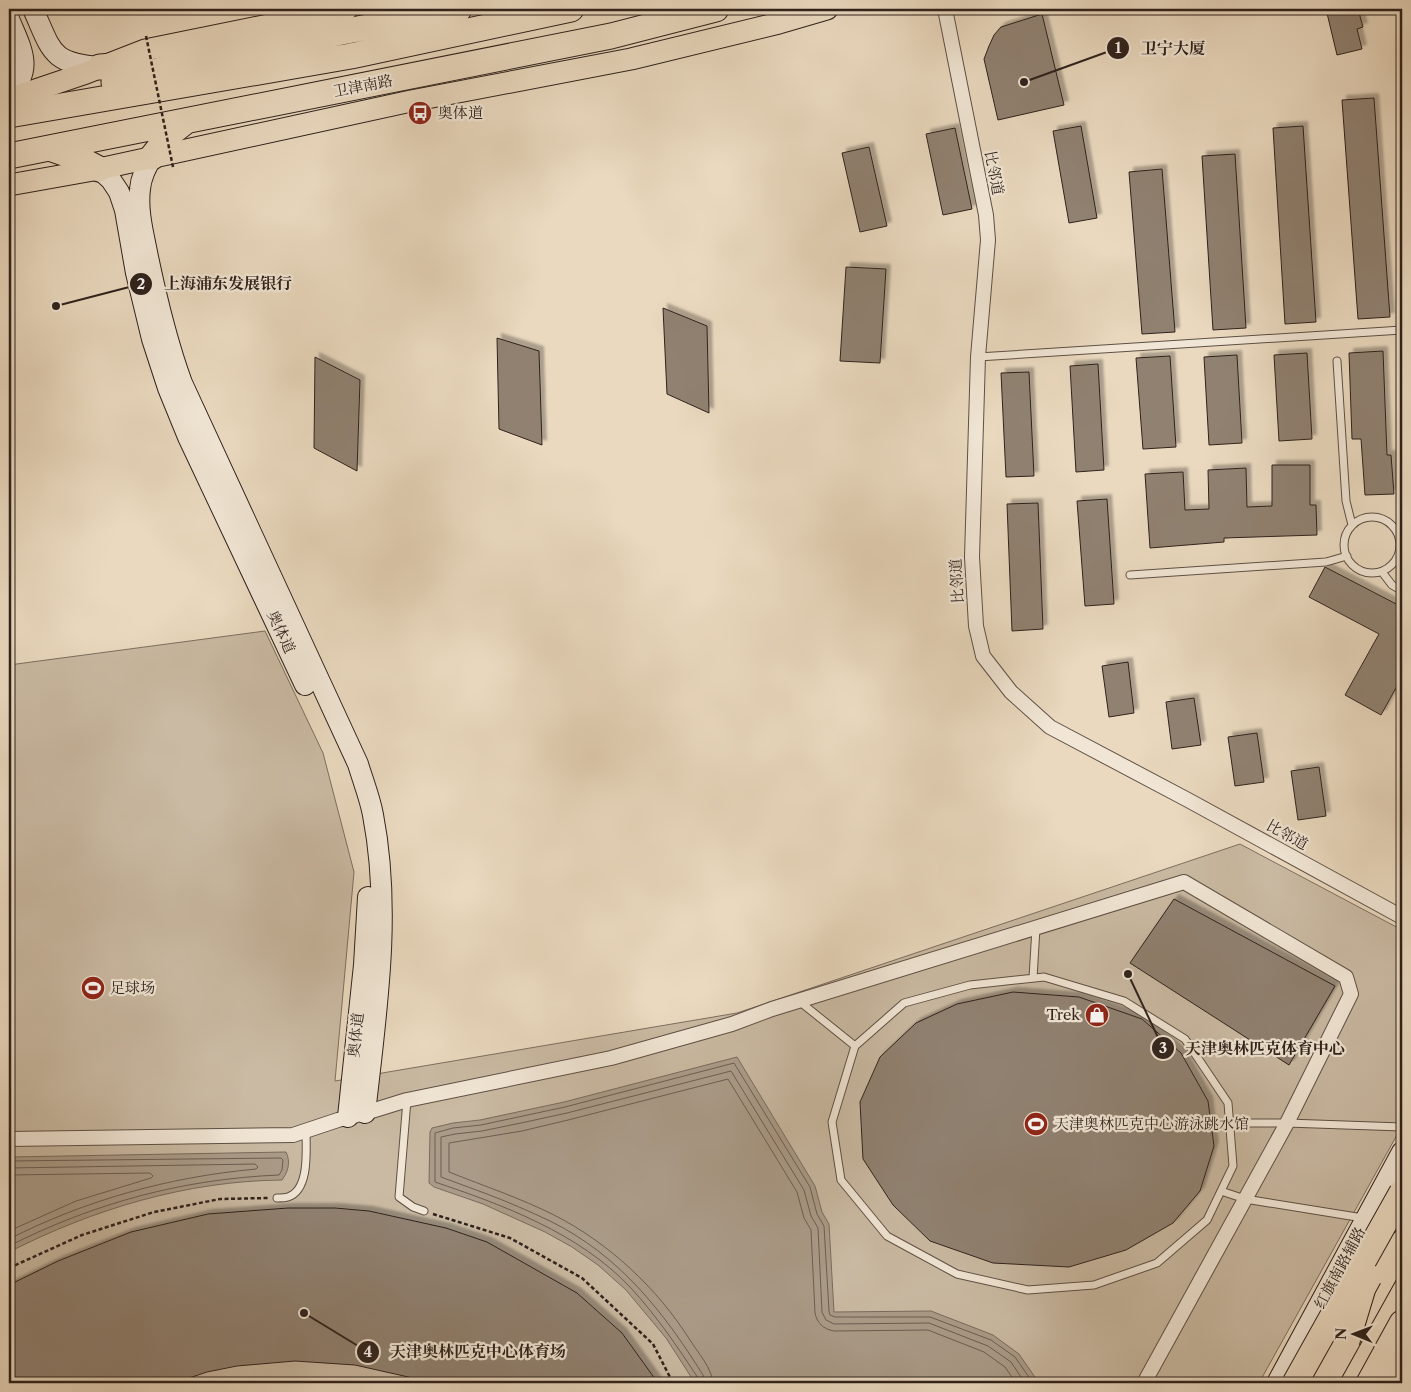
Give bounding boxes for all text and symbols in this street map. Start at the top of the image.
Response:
callout: 卫宁大厦 [1106,33,1215,64]
text: 1 [1115,38,1122,57]
text: 卫宁大厦 [1141,38,1205,58]
street label: 卫津南路 [332,70,394,101]
bus stop icon: 奥体道 [407,100,433,126]
place label: 奥体道 [438,103,483,122]
street label: 比邻道 [981,149,1008,197]
callout: 上海浦东发展银行 [129,268,302,299]
text: 上海浦东发展银行 [164,273,292,293]
text: 2 [137,274,146,293]
street label: 比邻道 [946,558,967,604]
street label: 奥体道 [263,607,300,656]
street label: 比邻道 [1263,815,1312,854]
sports icon: 足球场 [80,975,106,1001]
place label: 足球场 [110,978,155,997]
shop icon: Trek [1084,1002,1110,1028]
place label: Trek [1046,1005,1081,1024]
street label: 奥体道 [344,1012,367,1058]
callout: 天津奥林匹克体育中心 [1150,1033,1355,1064]
text: 3 [1159,1038,1167,1057]
text: 天津奥林匹克体育中心 [1185,1038,1345,1058]
sports icon: 天津奥林匹克中心游泳跳水馆 [1023,1111,1049,1137]
place label: 天津奥林匹克中心游泳跳水馆 [1054,1114,1249,1133]
street label: 红旗南路辅路 [1310,1224,1369,1312]
north arrow [1328,1310,1378,1360]
text: N [1332,1328,1350,1340]
callout: 天津奥林匹克中心体育场 [355,1336,576,1367]
text: 天津奥林匹克中心体育场 [390,1341,566,1361]
text: 4 [364,1342,373,1361]

